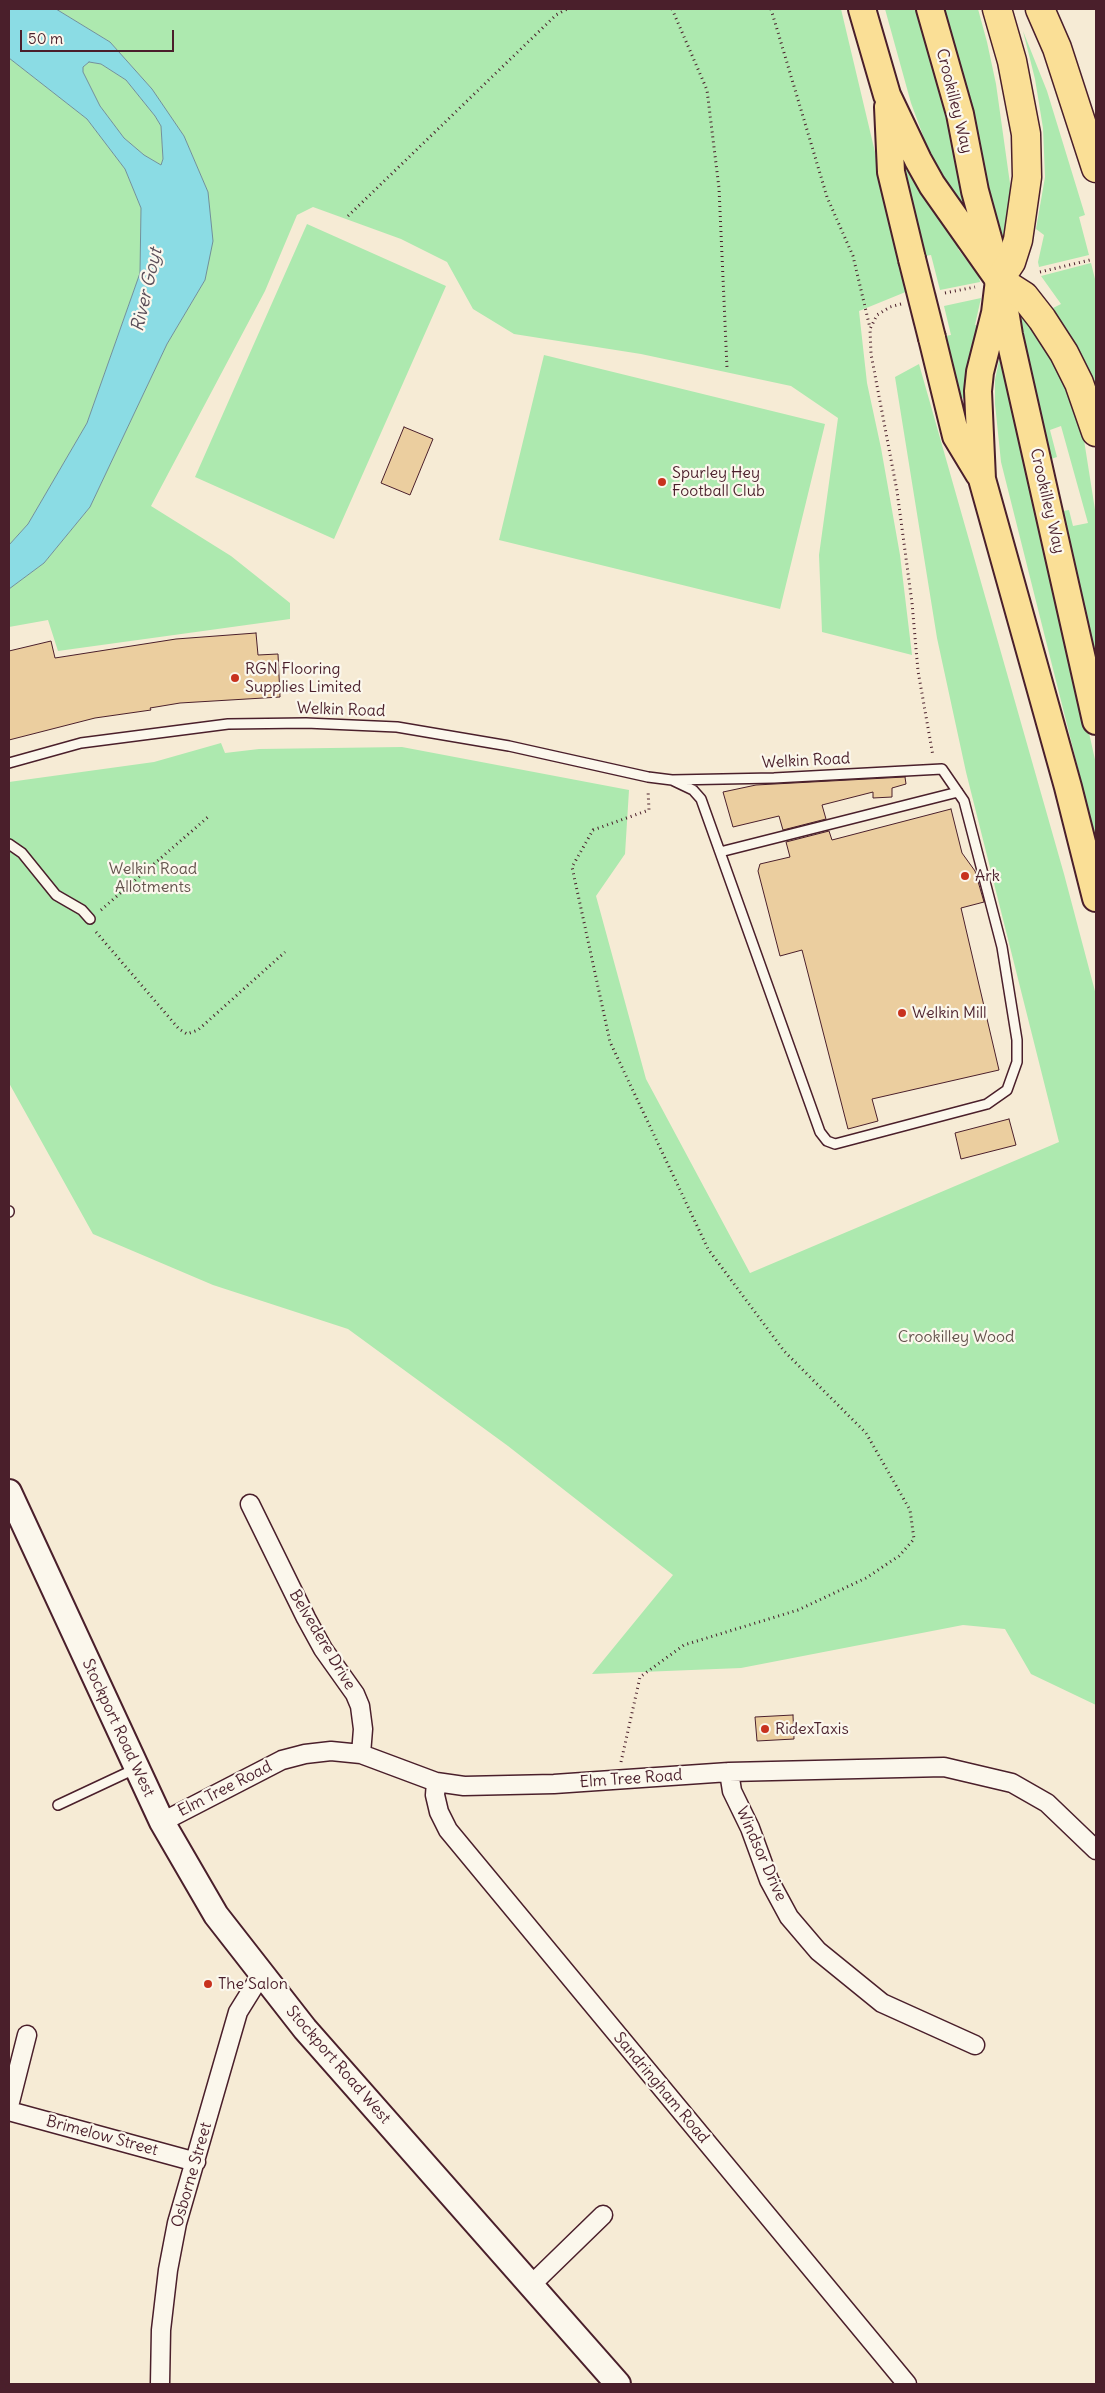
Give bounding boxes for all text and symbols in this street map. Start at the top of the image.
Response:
scale bar [22,20,176,52]
text: 50 m [28,29,63,48]
street label: Crookilley Way [932,47,976,155]
water label: River Goyt [127,246,167,334]
street label: Crookilley Way [1026,447,1068,555]
place label: Spurley Hey Football Club [672,463,765,501]
marker: Spurley Hey Football Club [656,476,668,488]
place label: RGN Flooring Supplies Limited [245,659,362,697]
marker: RGN Flooring Supplies Limited [229,672,241,684]
street label: Welkin Road [296,699,386,721]
street label: Welkin Road [761,749,851,773]
park label: Welkin Road Allotments [109,859,197,897]
place label: Ark [975,866,1000,886]
marker: Ark [959,870,971,882]
place label: Welkin Mill [912,1003,987,1023]
marker: Welkin Mill [896,1007,908,1019]
park label: Crookilley Wood [898,1327,1014,1347]
street label: Belvedere Drive [285,1586,359,1694]
street label: Stockport Road West [78,1656,158,1800]
place label: RidexTaxis [775,1719,849,1739]
marker: RidexTaxis [759,1723,771,1735]
street label: Elm Tree Road [175,1757,275,1821]
street label: Elm Tree Road [579,1766,683,1792]
street label: Windsor Drive [732,1804,790,1904]
place label: The Salon [218,1974,288,1994]
marker: The Salon [202,1978,214,1990]
street label: Stockport Road West [282,2002,394,2128]
street label: Sandringham Road [609,2029,713,2147]
street label: Brimelow Street [44,2112,160,2160]
street label: Osborne Street [168,2120,216,2230]

